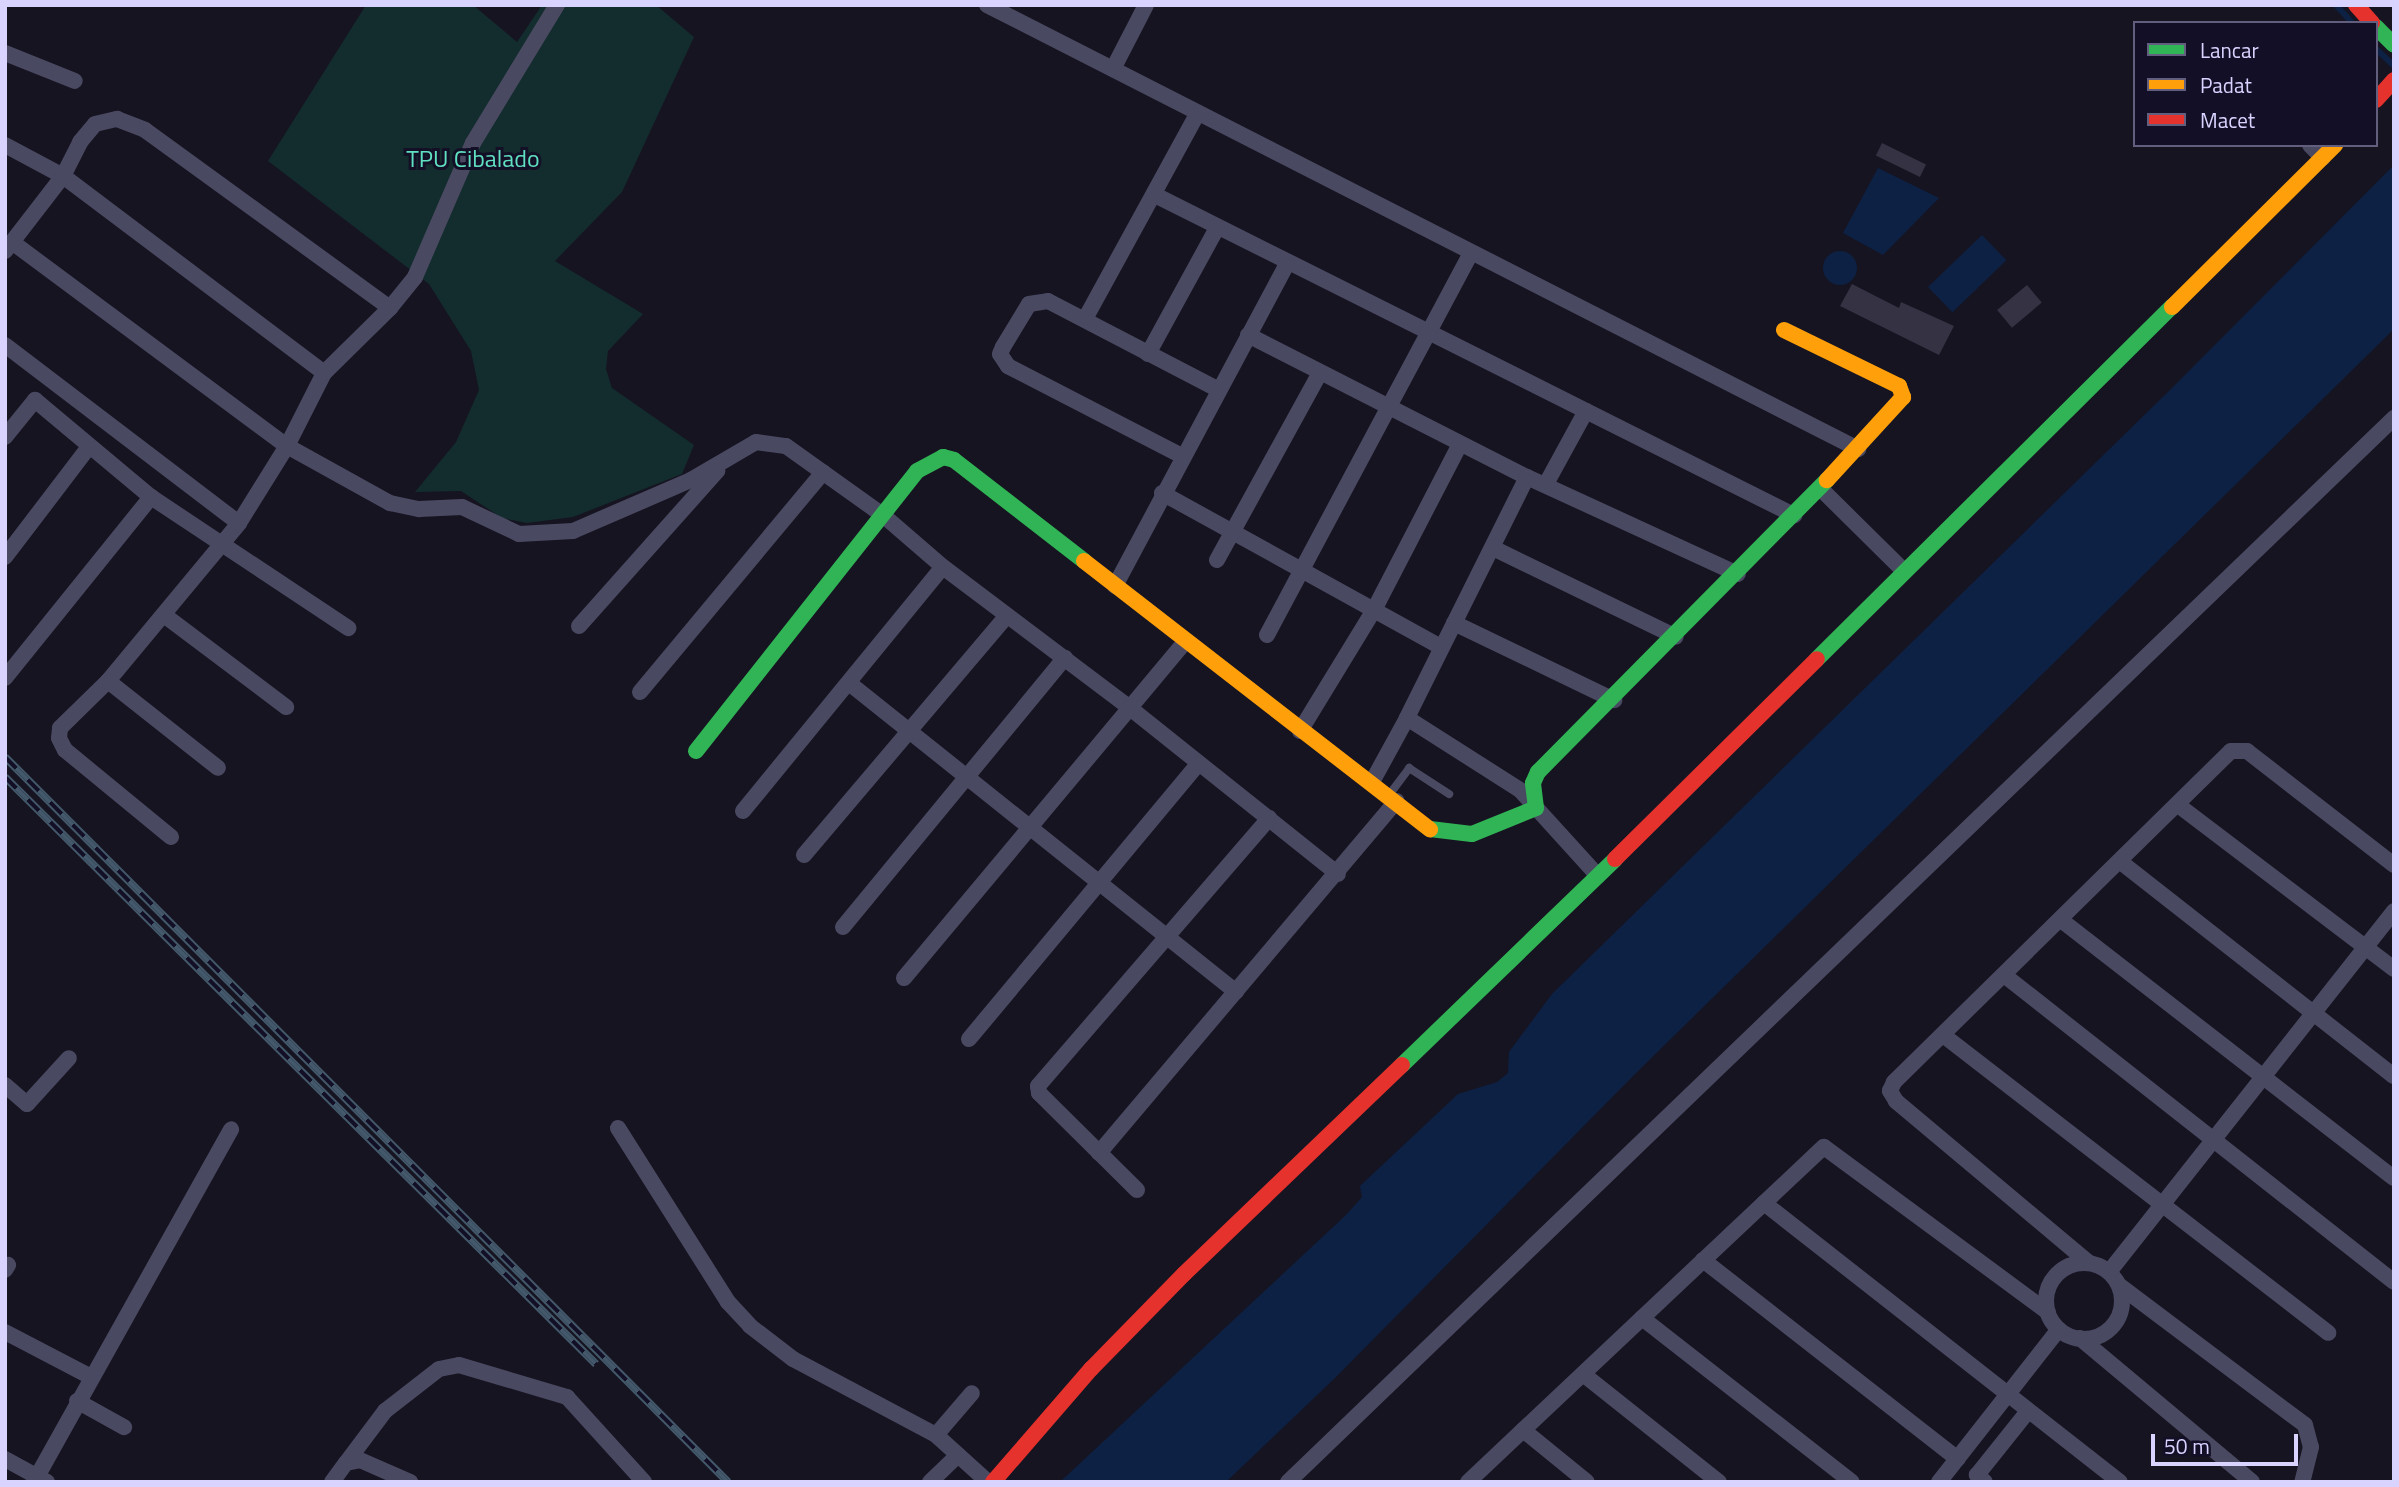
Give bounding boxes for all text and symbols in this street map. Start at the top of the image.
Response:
legend [2133,21,2378,147]
text: Lancar [2200,34,2259,66]
text: Padat [2200,69,2252,101]
text: Macet [2200,104,2255,136]
park label: TPU Cibalado [406,145,540,173]
scale bar [2154,1420,2301,1464]
text: 50 m [2164,1430,2210,1462]

